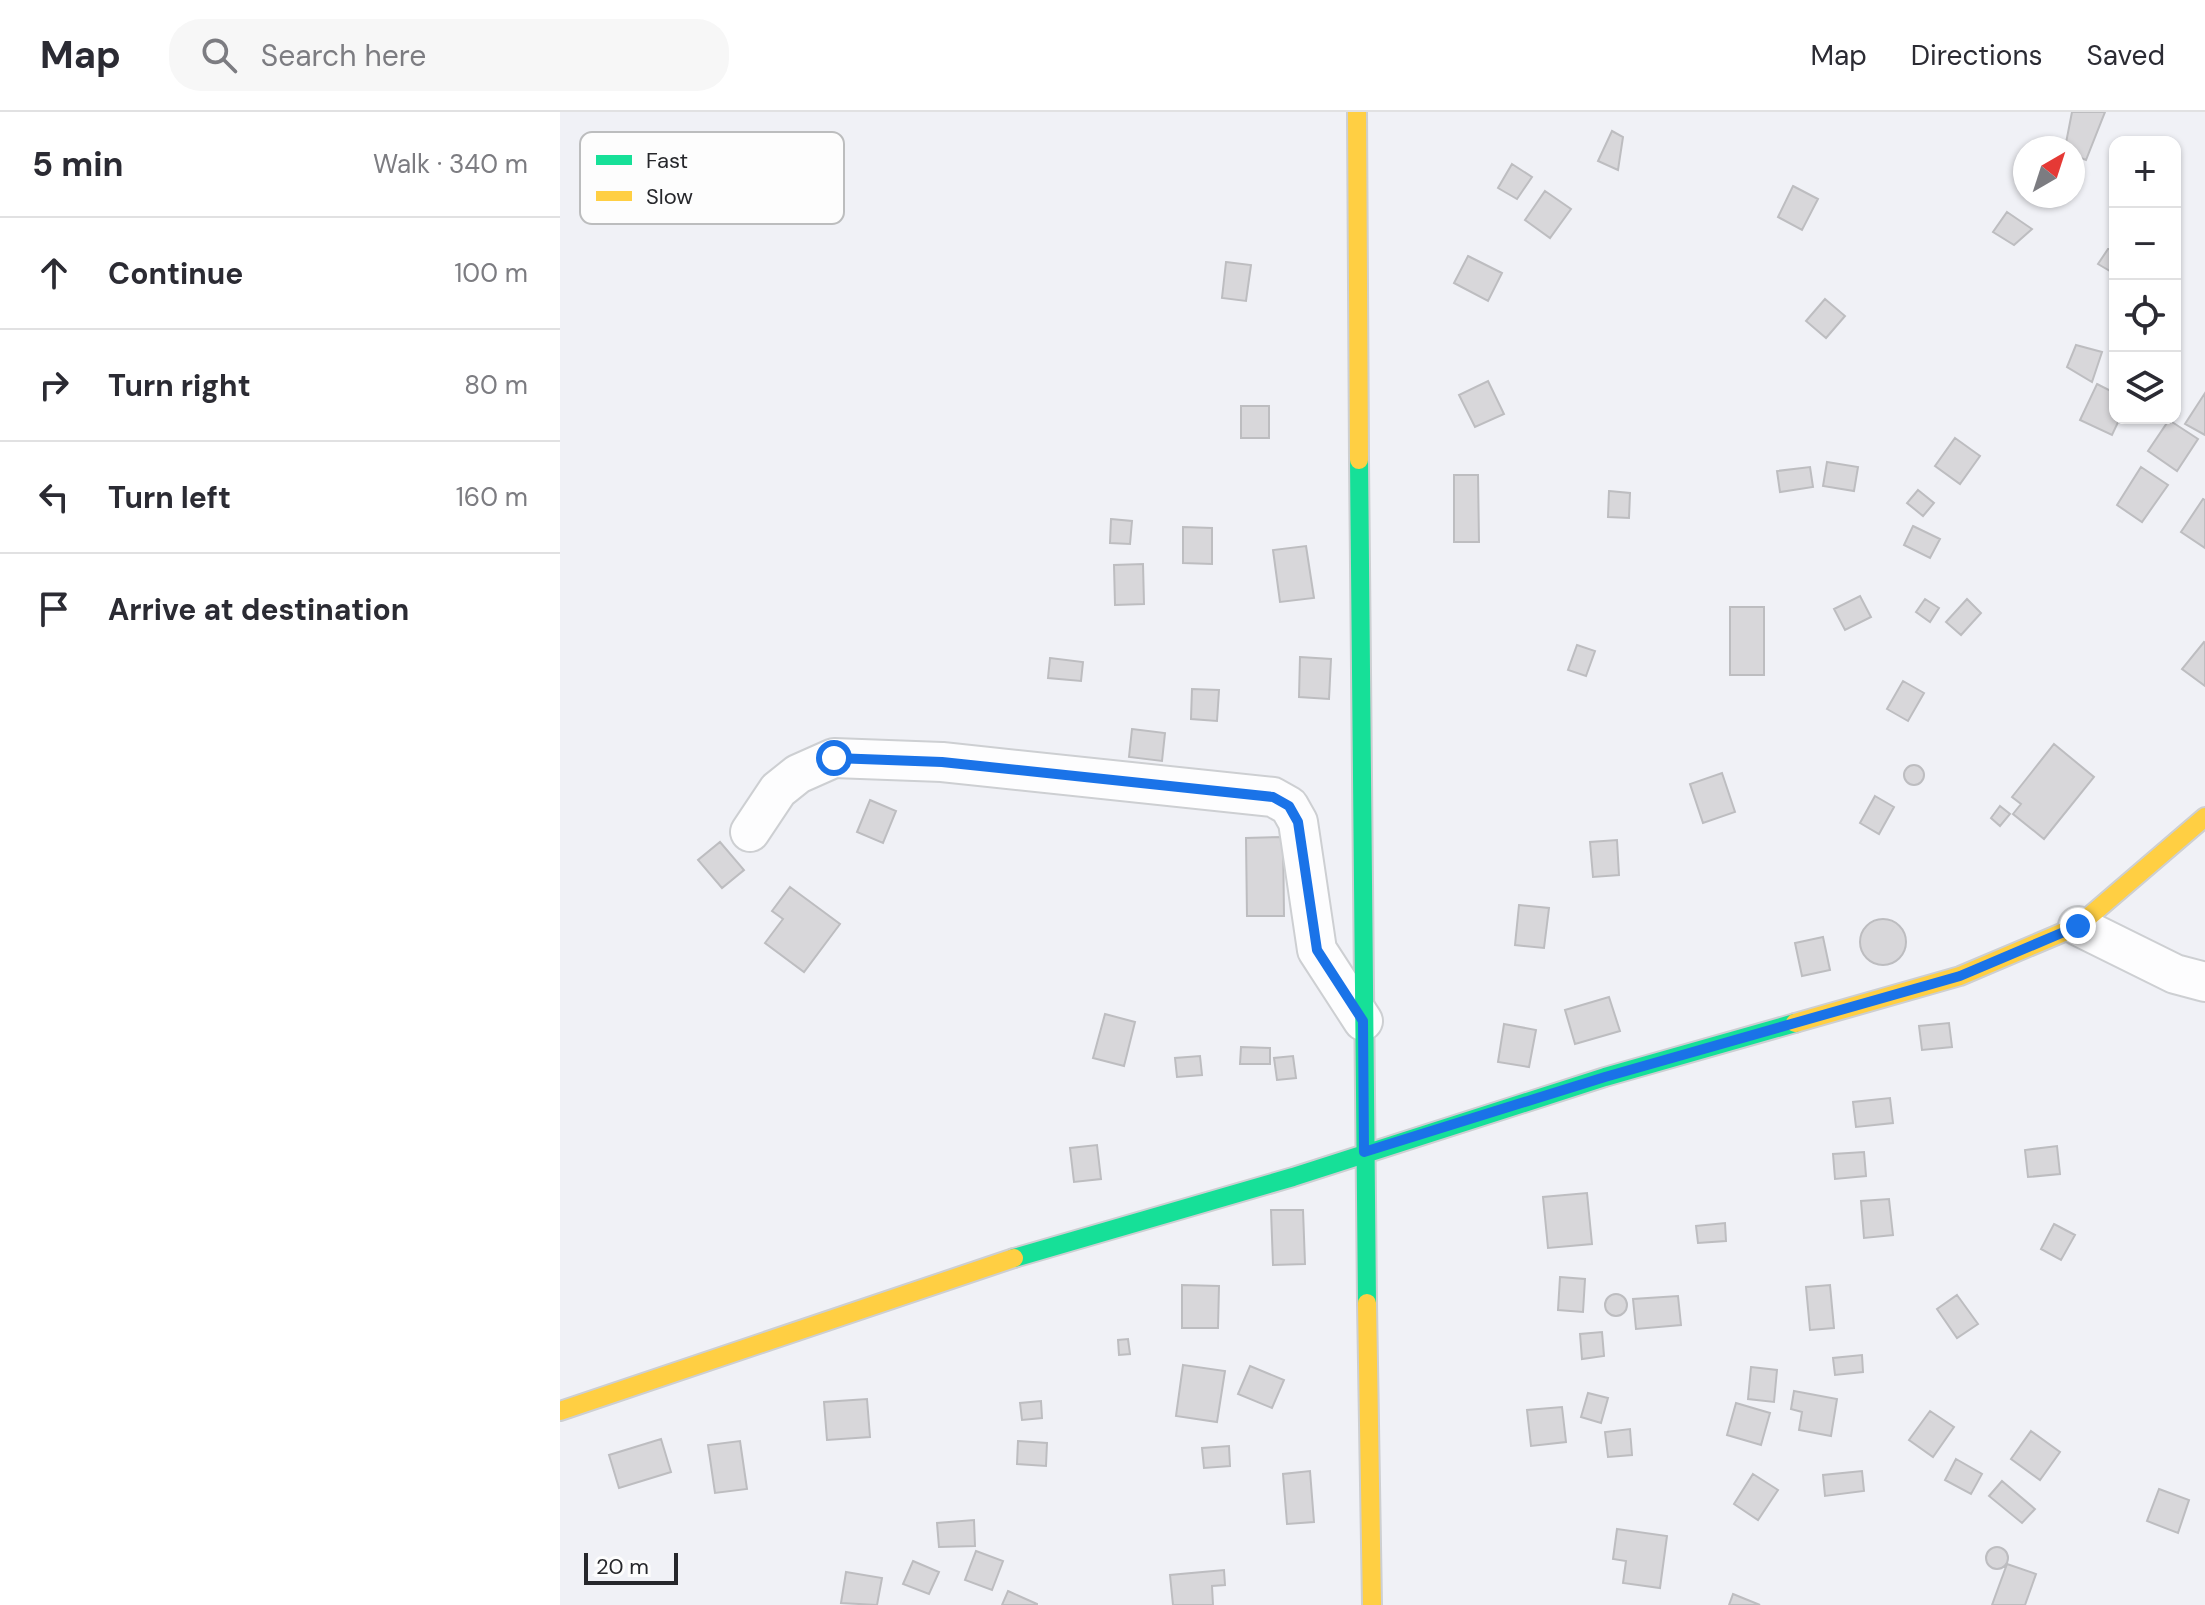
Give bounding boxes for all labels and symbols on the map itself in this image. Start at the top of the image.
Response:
legend [580,132,844,224]
north arrow [2013,136,2085,208]
text: Fast [646,146,688,175]
text: Slow [646,182,693,211]
route start [816,740,852,776]
route end [2060,908,2096,944]
scale bar [584,1549,678,1585]

